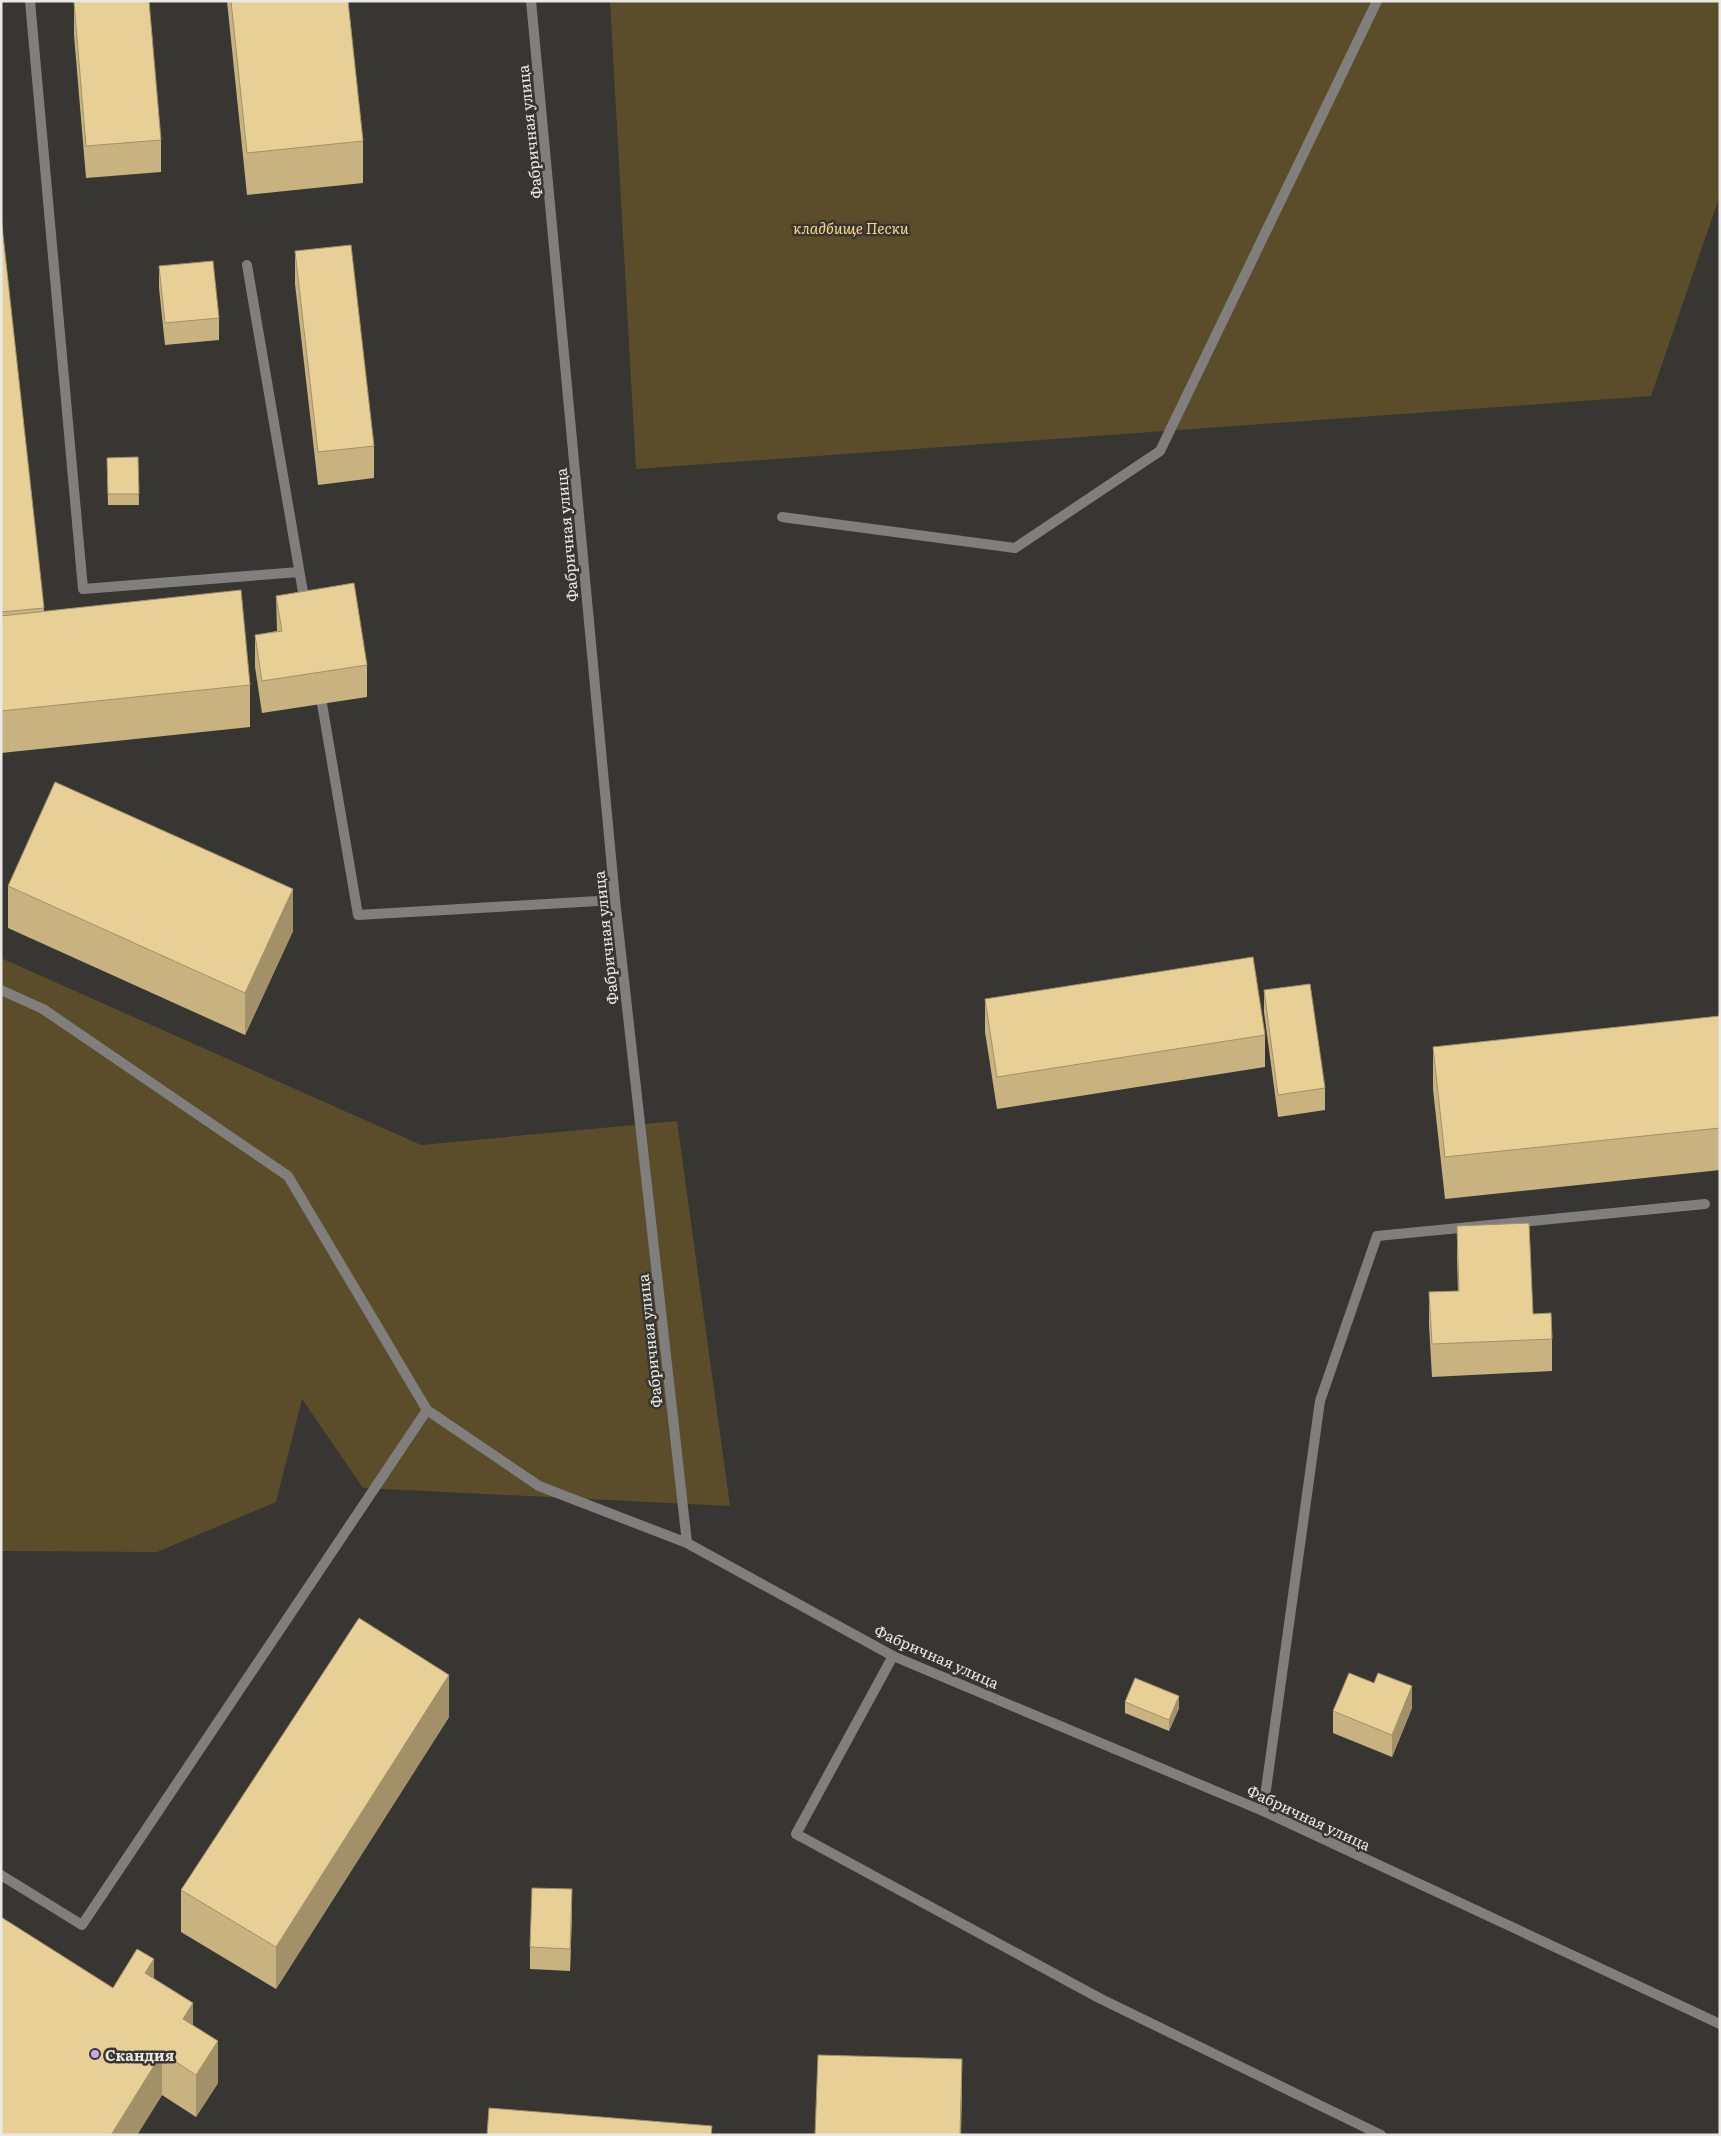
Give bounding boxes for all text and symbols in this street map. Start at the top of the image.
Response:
street label: Фабричная улица [510,63,547,200]
park label: кладбище Пески [793,216,909,239]
street label: Фабричная улица [549,466,583,603]
street label: Фабричная улица [586,869,623,1006]
street label: Фабричная улица [630,1272,667,1409]
street label: Фабричная улица [871,1618,1004,1694]
street label: Фабричная улица [1243,1778,1376,1856]
place label: Скандия [105,2043,175,2066]
marker: Скандия [89,2048,101,2060]

